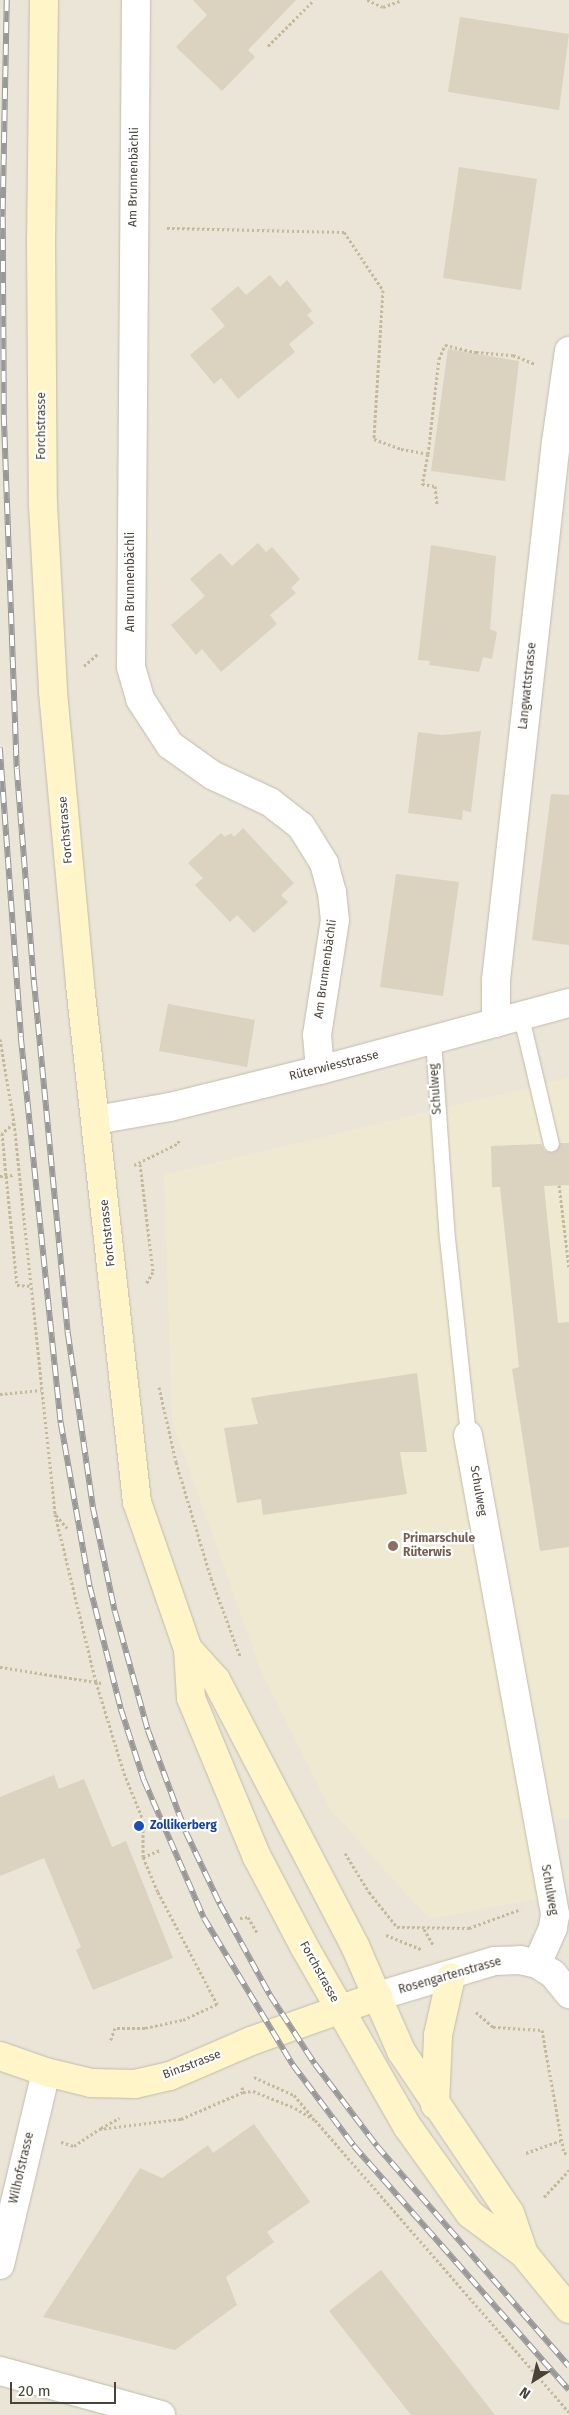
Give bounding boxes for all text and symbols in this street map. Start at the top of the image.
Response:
street label: Am Brunnenbächli [126,127,142,227]
street label: Forchstrasse [35,392,49,460]
street label: Am Brunnenbächli [124,532,138,632]
street label: Langwattstrasse [516,642,540,730]
street label: Forchstrasse [56,796,76,864]
street label: Am Brunnenbächli [312,918,340,1020]
street label: Rüterwiesstrasse [288,1048,380,1084]
street label: Schulweg [427,1063,445,1115]
street label: Forchstrasse [97,1199,119,1267]
street label: Schulweg [466,1465,490,1517]
place label: Primarschule Rüterwis [403,1532,475,1560]
marker: Primarschule Rüterwis [387,1540,399,1552]
marker: Zollikerberg [132,1819,146,1833]
place label: Zollikerberg [150,1819,217,1833]
street label: Schulweg [537,1864,561,1916]
street label: Forchstrasse [296,1939,342,2005]
street label: Rosengartenstrasse [397,1954,503,1998]
street label: Binzstrasse [161,2047,223,2083]
street label: Wilhofstrasse [7,2131,37,2205]
north arrow [509,2355,559,2405]
scale bar [12,2372,119,2404]
text: 20 m [18,2382,51,2400]
text: N [516,2383,534,2402]

